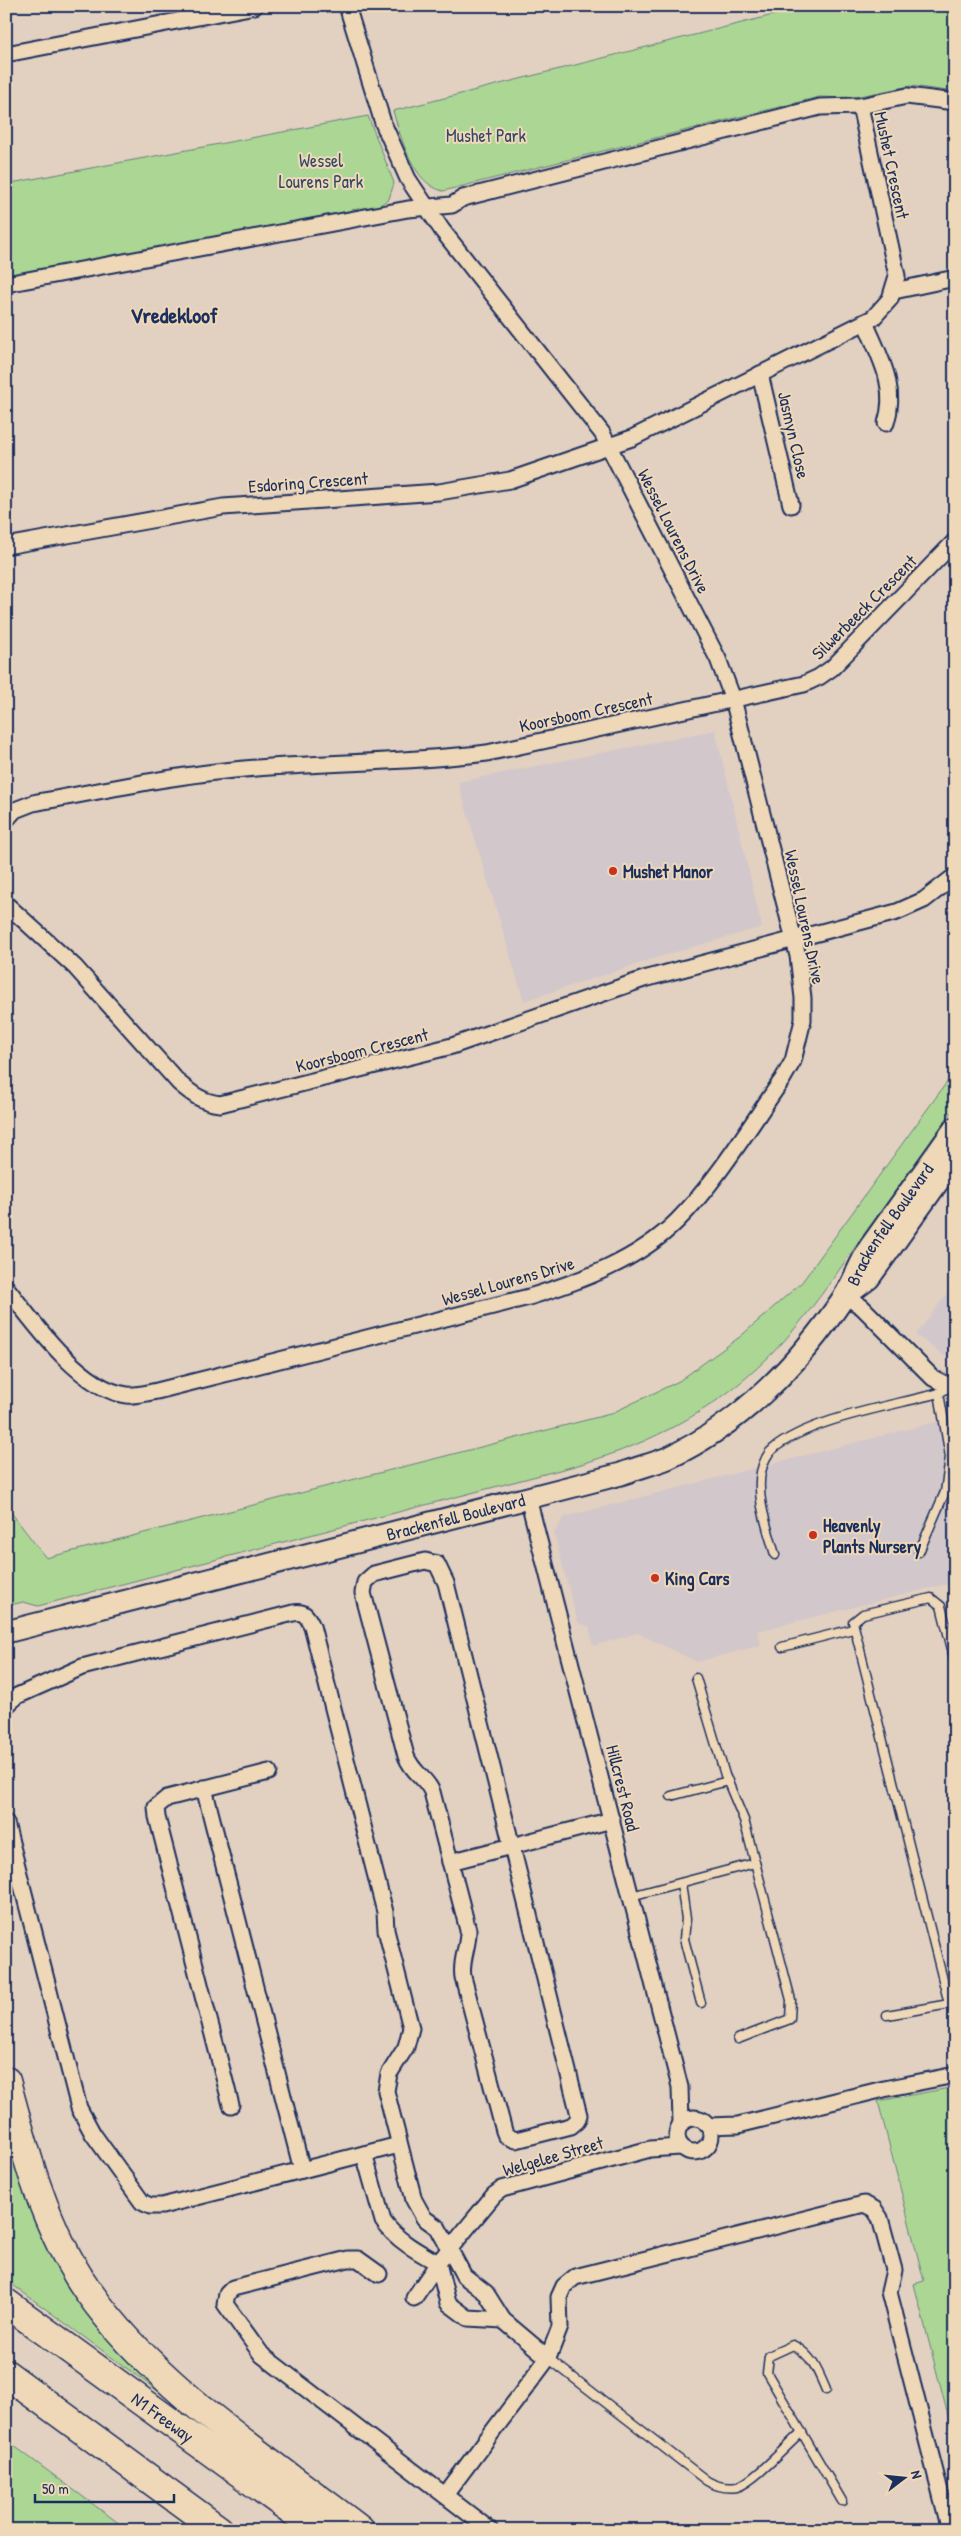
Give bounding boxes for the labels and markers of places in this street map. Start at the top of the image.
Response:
place label: Mushet Manor [623,859,713,884]
marker: Mushet Manor [607,865,619,877]
place label: Heavenly Plants Nursery [823,1513,922,1560]
marker: Heavenly Plants Nursery [807,1529,819,1541]
place label: King Cars [665,1566,730,1592]
marker: King Cars [649,1572,661,1584]

